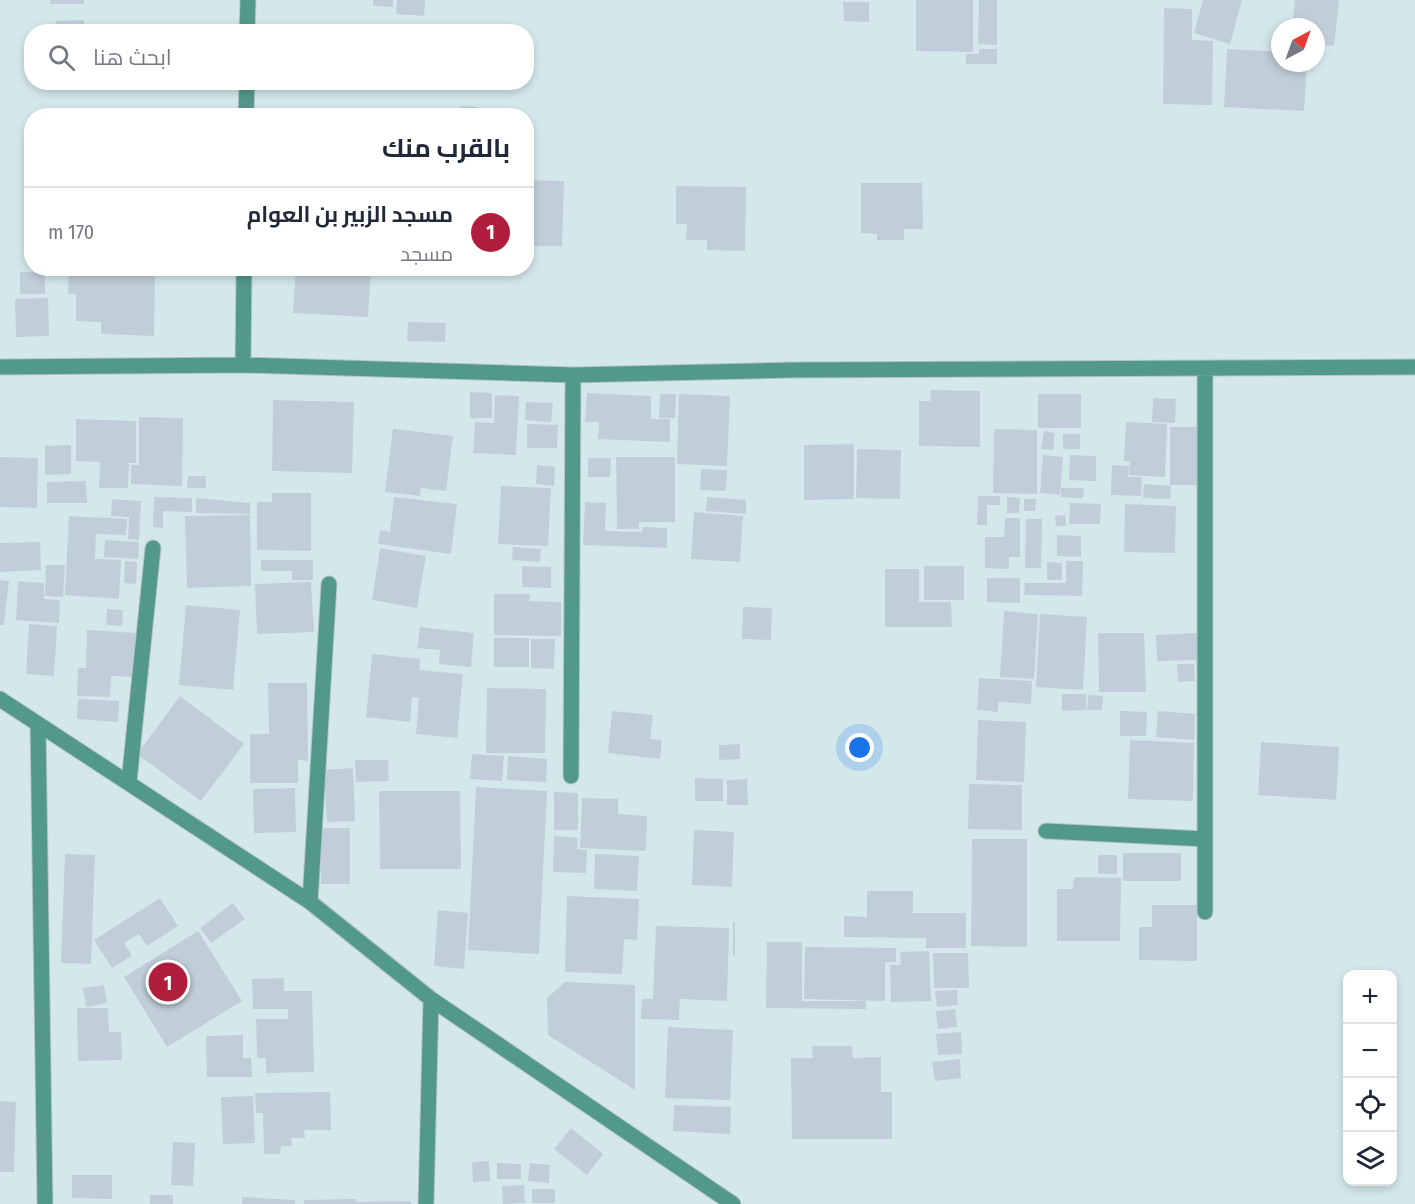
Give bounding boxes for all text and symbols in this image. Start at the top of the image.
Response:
north arrow [1271,18,1325,72]
search box [24,24,534,90]
icon: search [45,41,78,74]
text: ابحث هنا [93,44,172,71]
text: بالقرب منك [382,133,510,164]
text: مسجد الزبير بن العوام [247,201,453,228]
text: 170 m [48,220,94,244]
text: 1 [486,220,495,244]
text: مسجد [400,242,453,266]
your location [845,733,874,762]
pin: 1 [148,960,188,1004]
map controls [1343,970,1397,1186]
button: + [1343,970,1397,1024]
button: − [1343,1024,1397,1078]
button: locate [1343,1078,1397,1132]
button: layers [1343,1132,1397,1186]

